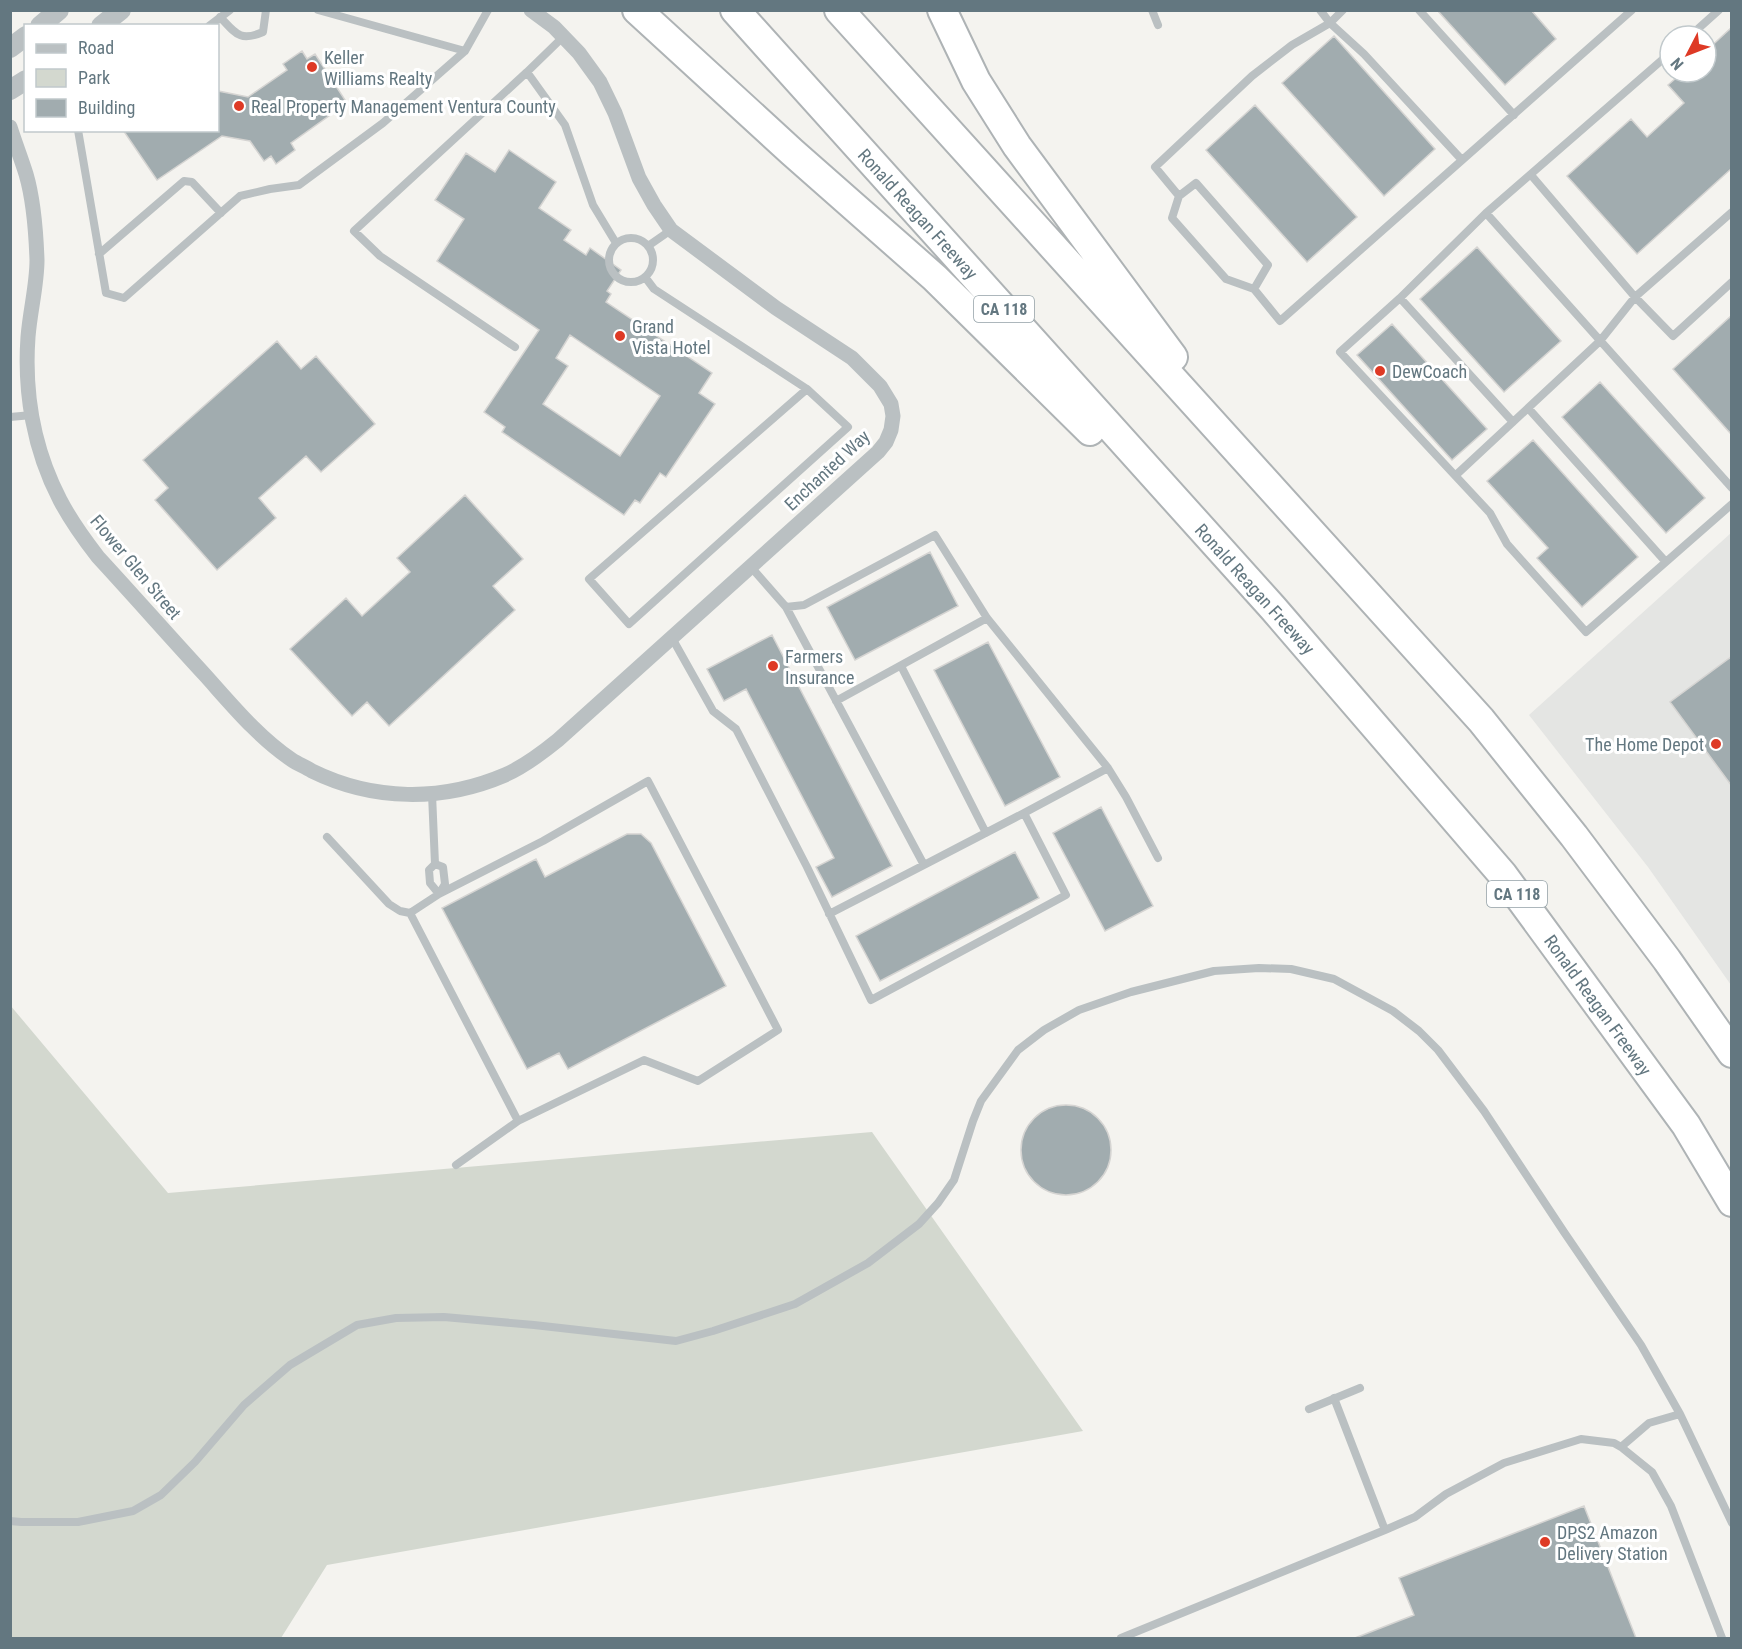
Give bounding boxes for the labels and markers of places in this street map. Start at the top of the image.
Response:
place label: Keller Williams Realty [324,47,433,89]
marker: Keller Williams Realty [305,60,319,74]
place label: Real Property Management Ventura County [251,96,556,117]
marker: Real Property Management Ventura County [232,99,246,113]
place label: Grand Vista Hotel [632,316,711,358]
marker: Grand Vista Hotel [613,329,627,343]
place label: DewCoach [1392,361,1467,382]
marker: DewCoach [1373,364,1387,378]
place label: Farmers Insurance [785,646,854,688]
marker: Farmers Insurance [766,659,780,673]
place label: The Home Depot [1585,734,1704,755]
marker: The Home Depot [1709,737,1723,751]
place label: DPS2 Amazon Delivery Station [1557,1522,1668,1564]
marker: DPS2 Amazon Delivery Station [1538,1535,1552,1549]

